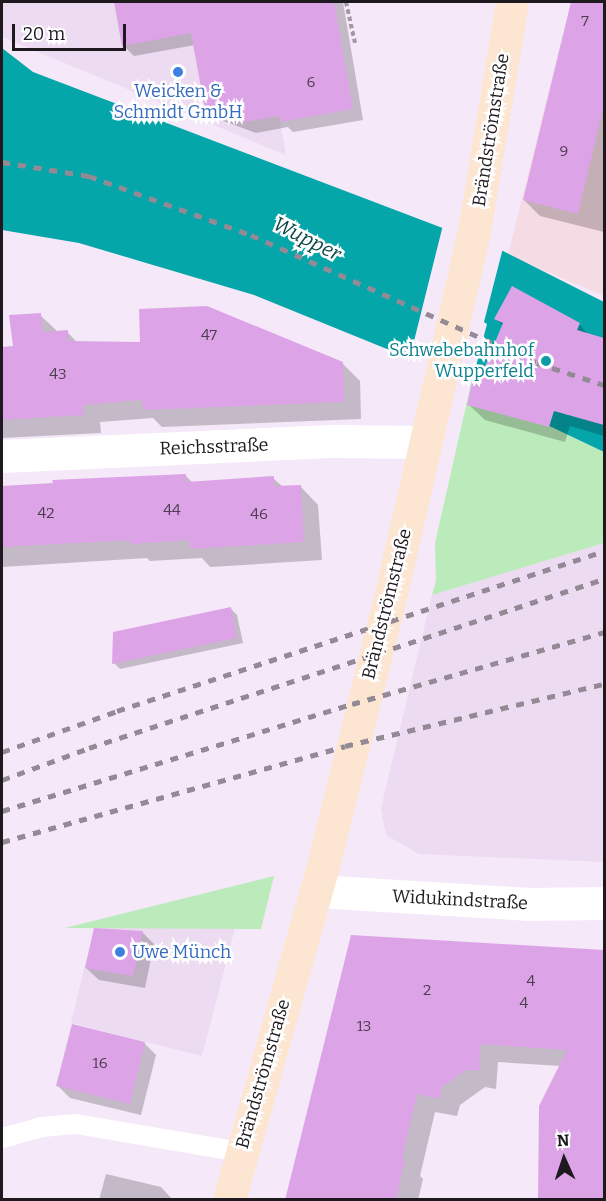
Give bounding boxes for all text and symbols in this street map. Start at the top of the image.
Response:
scale bar [15,12,129,50]
house number: 7 [581,13,589,31]
text: 20 m [23,23,65,45]
street label: Brändströmstraße [468,52,514,208]
marker: Weicken & Schmidt GmbH [171,65,185,79]
house number: 6 [307,74,315,92]
place label: Weicken & Schmidt GmbH [113,81,243,124]
house number: 9 [560,143,568,161]
water label: Wupper [269,212,345,266]
house number: 47 [201,327,217,345]
place label: Schwebebahnhof Wupperfeld [389,340,534,382]
marker: Schwebebahnhof Wupperfeld [539,354,553,368]
house number: 43 [49,366,67,384]
street label: Reichsstraße [159,434,269,460]
house number: 44 [163,502,181,520]
house number: 42 [38,505,54,523]
house number: 46 [250,506,268,524]
street label: Brändströmstraße [358,526,416,682]
street label: Widukindstraße [392,886,528,914]
place label: Uwe Münch [132,941,231,963]
marker: Uwe Münch [113,945,127,959]
house number: 4 [527,973,535,991]
house number: 2 [423,982,431,1000]
house number: 4 [520,995,528,1013]
street label: Brändströmstraße [231,997,295,1151]
house number: 13 [357,1018,371,1036]
house number: 16 [93,1055,107,1073]
north arrow [534,1129,594,1189]
text: N [556,1131,570,1150]

